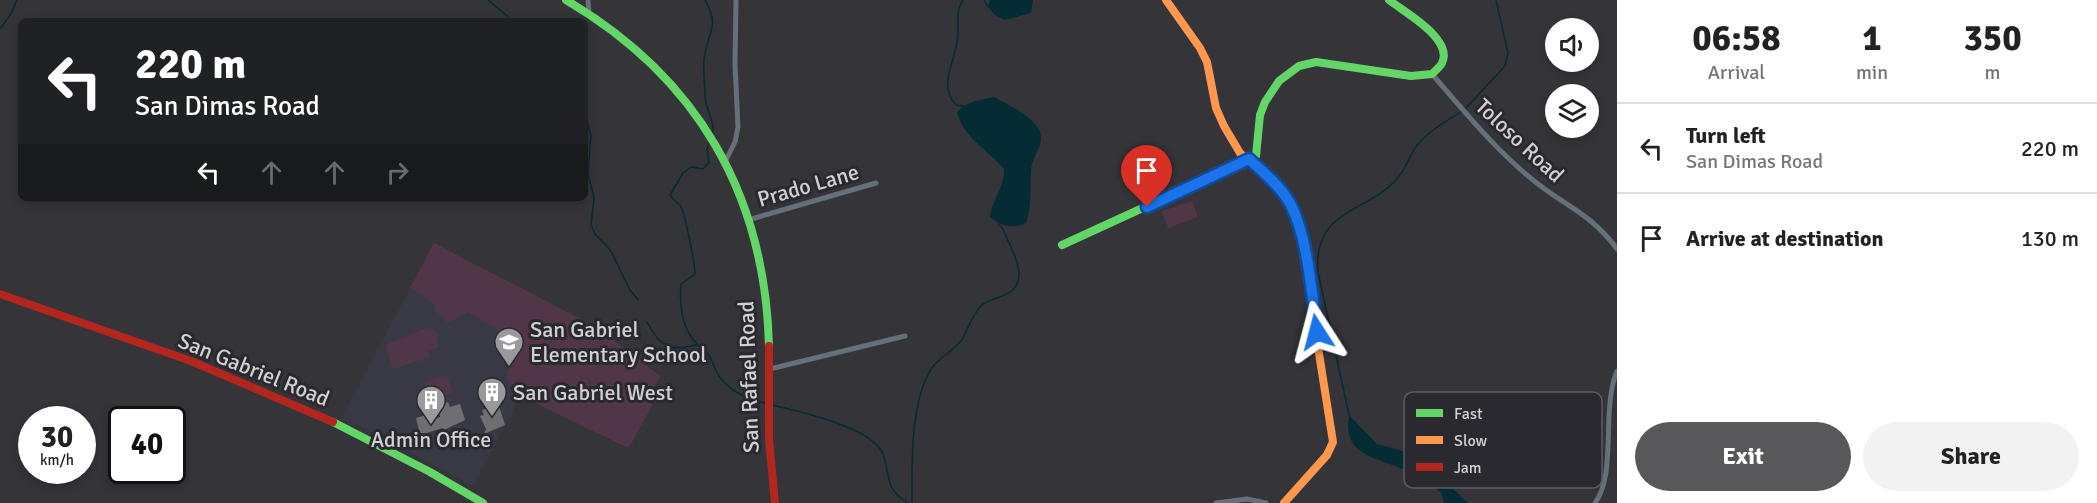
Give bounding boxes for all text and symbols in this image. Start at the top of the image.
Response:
text: 06:58 [1692,16,1781,61]
text: 1 [1862,16,1882,61]
text: 350 [1963,16,2022,61]
map controls [1545,18,1599,138]
button: sound [1545,18,1599,72]
text: 220 m [135,39,246,90]
icon: left [36,42,114,120]
text: Arrival [1708,60,1765,85]
text: min [1856,60,1888,85]
text: m [1985,60,2001,85]
button: layers [1545,84,1599,138]
text: San Dimas Road [135,90,320,123]
street label: Toloso Road [1470,93,1569,188]
text: Turn left [1686,122,1766,149]
icon: left [1635,132,1668,165]
text: 220 m [2021,135,2079,162]
pin [1121,145,1172,207]
text: San Dimas Road [1686,149,1823,174]
icon: arrive [1130,154,1163,187]
icon: left [192,156,225,189]
icon: ahead [255,156,288,189]
icon: ahead [318,156,351,189]
icon: right [381,156,414,189]
street label: Prado Lane [754,158,862,213]
icon: arrive [1635,222,1668,255]
text: Arrive at destination [1686,225,1883,252]
text: 130 m [2021,225,2079,252]
street label: San Rafael Road [732,300,765,454]
position arrow [1285,300,1349,364]
place label: San Gabriel Elementary School [530,316,707,368]
school or university icon: San Gabriel Elementary School [493,326,525,368]
street label: San Gabriel Road [174,327,333,412]
building icon: San Gabriel West [476,376,508,418]
place label: San Gabriel West [513,379,673,406]
building icon: Admin Office [415,384,447,426]
legend [1404,392,1602,488]
text: Fast [1454,404,1483,424]
speed limit sign: 40 [108,406,186,484]
text: 30 [41,419,73,456]
button: Exit [1635,422,1851,491]
button: Share [1863,422,2079,491]
place label: Admin Office [371,426,491,453]
text: Slow [1454,431,1488,451]
text: km/h [40,451,74,469]
text: Jam [1454,458,1482,478]

